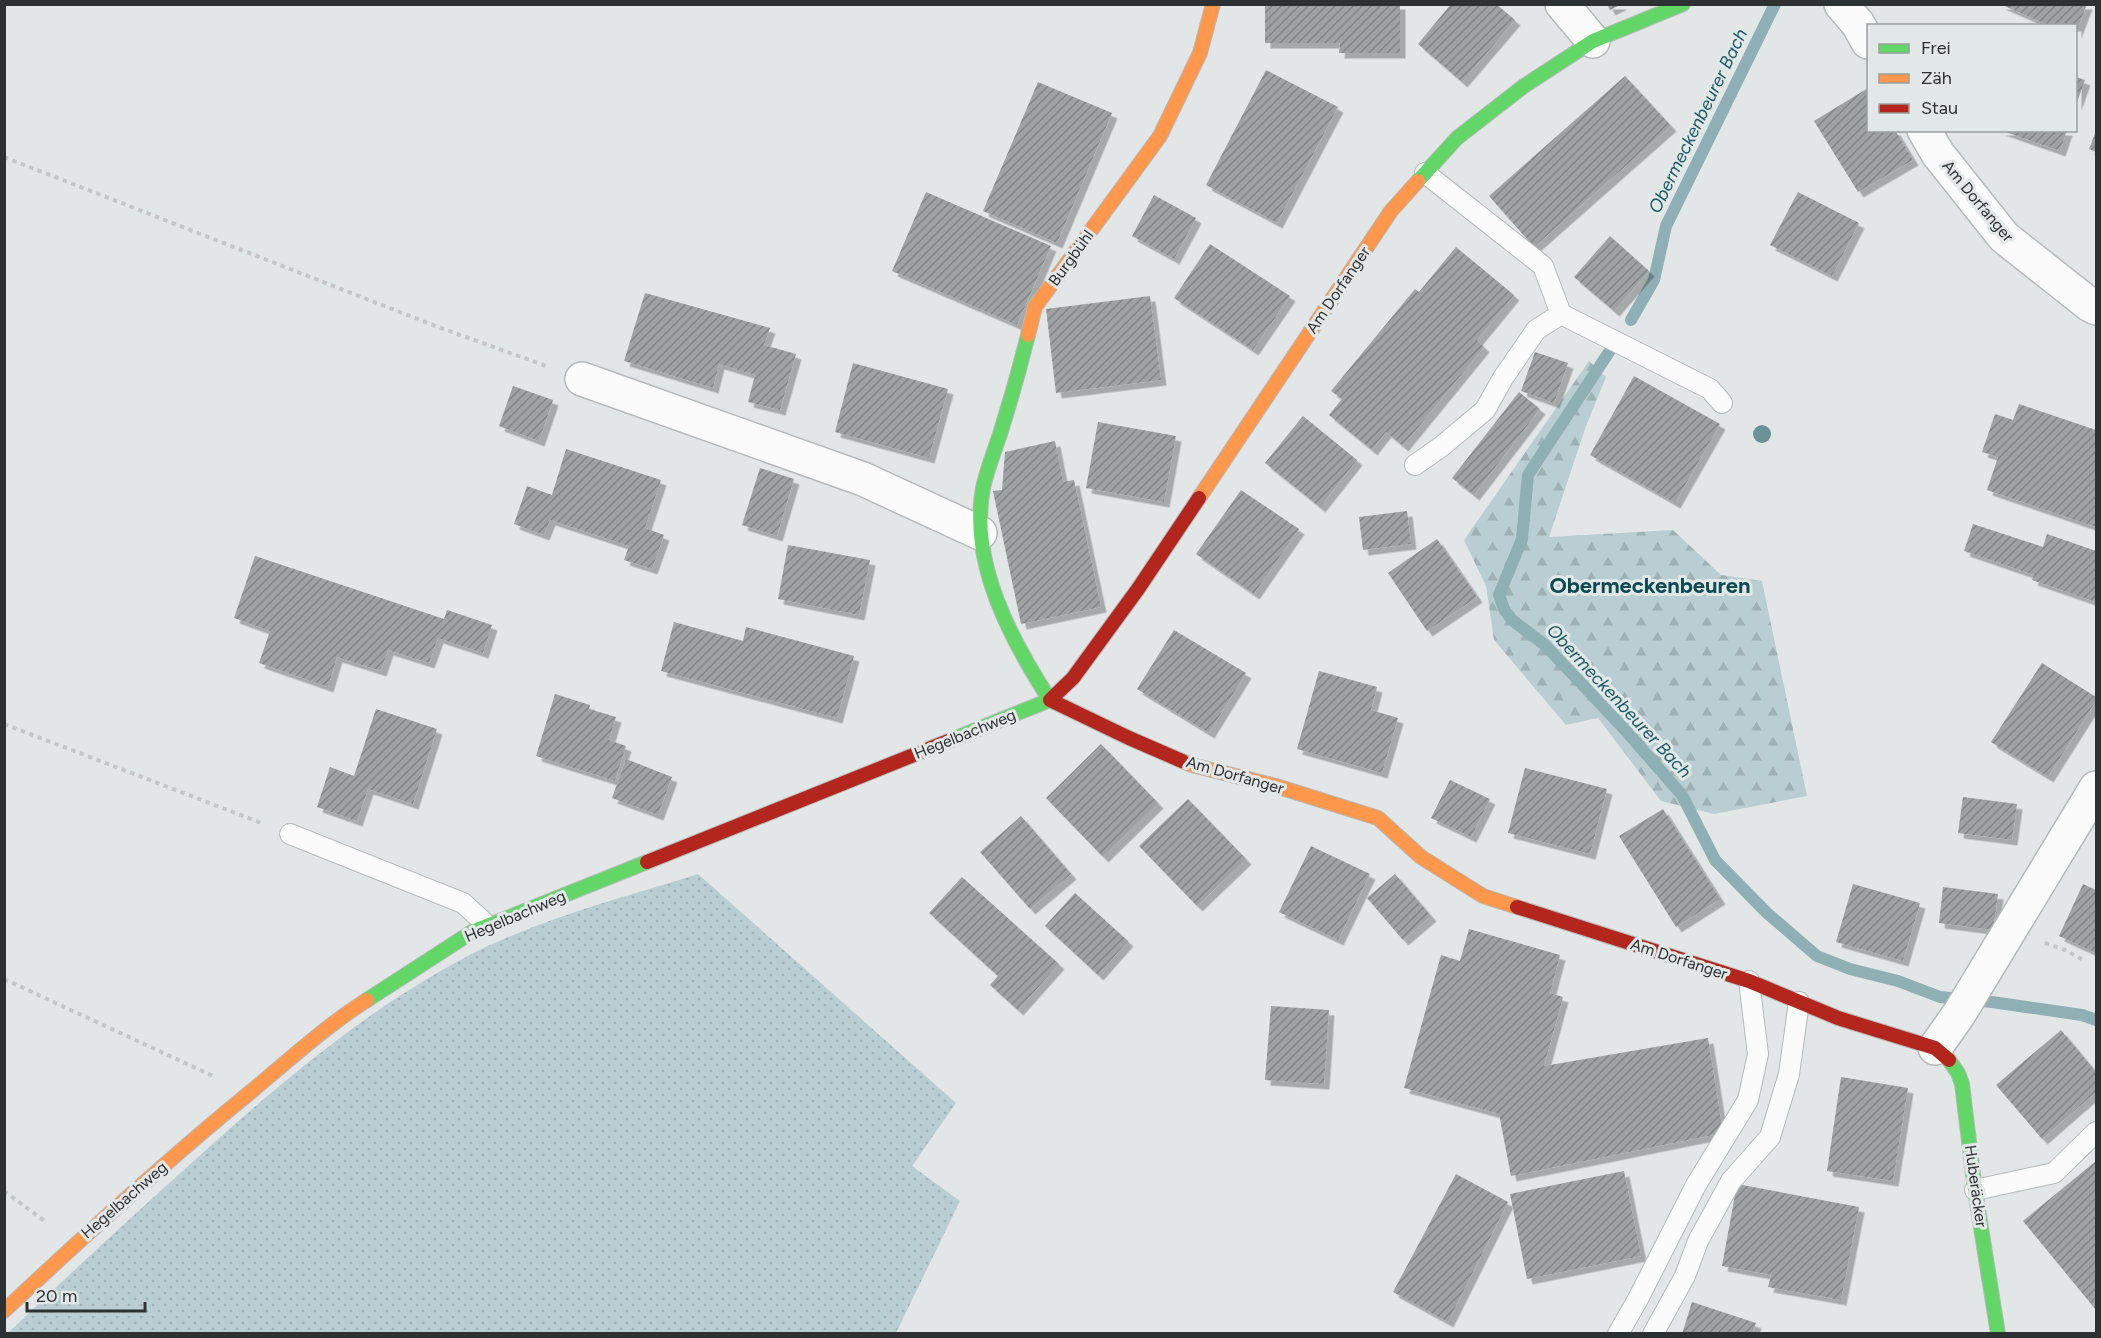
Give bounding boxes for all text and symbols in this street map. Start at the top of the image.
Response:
legend [1867,24,2077,132]
water label: Obermeckenbeurer Bach [1644,25,1752,217]
text: Frei [1921,37,1951,59]
text: Zäh [1921,67,1952,89]
text: Stau [1921,97,1958,119]
street label: Am Dorfanger [1938,156,2018,246]
street label: Burgbühl [1044,226,1098,290]
street label: Am Dorfanger [1302,243,1374,337]
district label: Obermeckenbeuren [1549,572,1751,599]
water label: Obermeckenbeurer Bach [1542,620,1696,782]
street label: Hegelbachweg [911,705,1019,763]
street label: Am Dorfanger [1184,752,1287,798]
street label: Hegelbachweg [462,886,568,946]
street label: Am Dorfanger [1628,934,1730,984]
street label: Huberäcker [1961,1144,1991,1229]
street label: Hegelbachweg [77,1157,171,1243]
scale bar [27,1275,146,1313]
text: 20 m [36,1285,77,1307]

